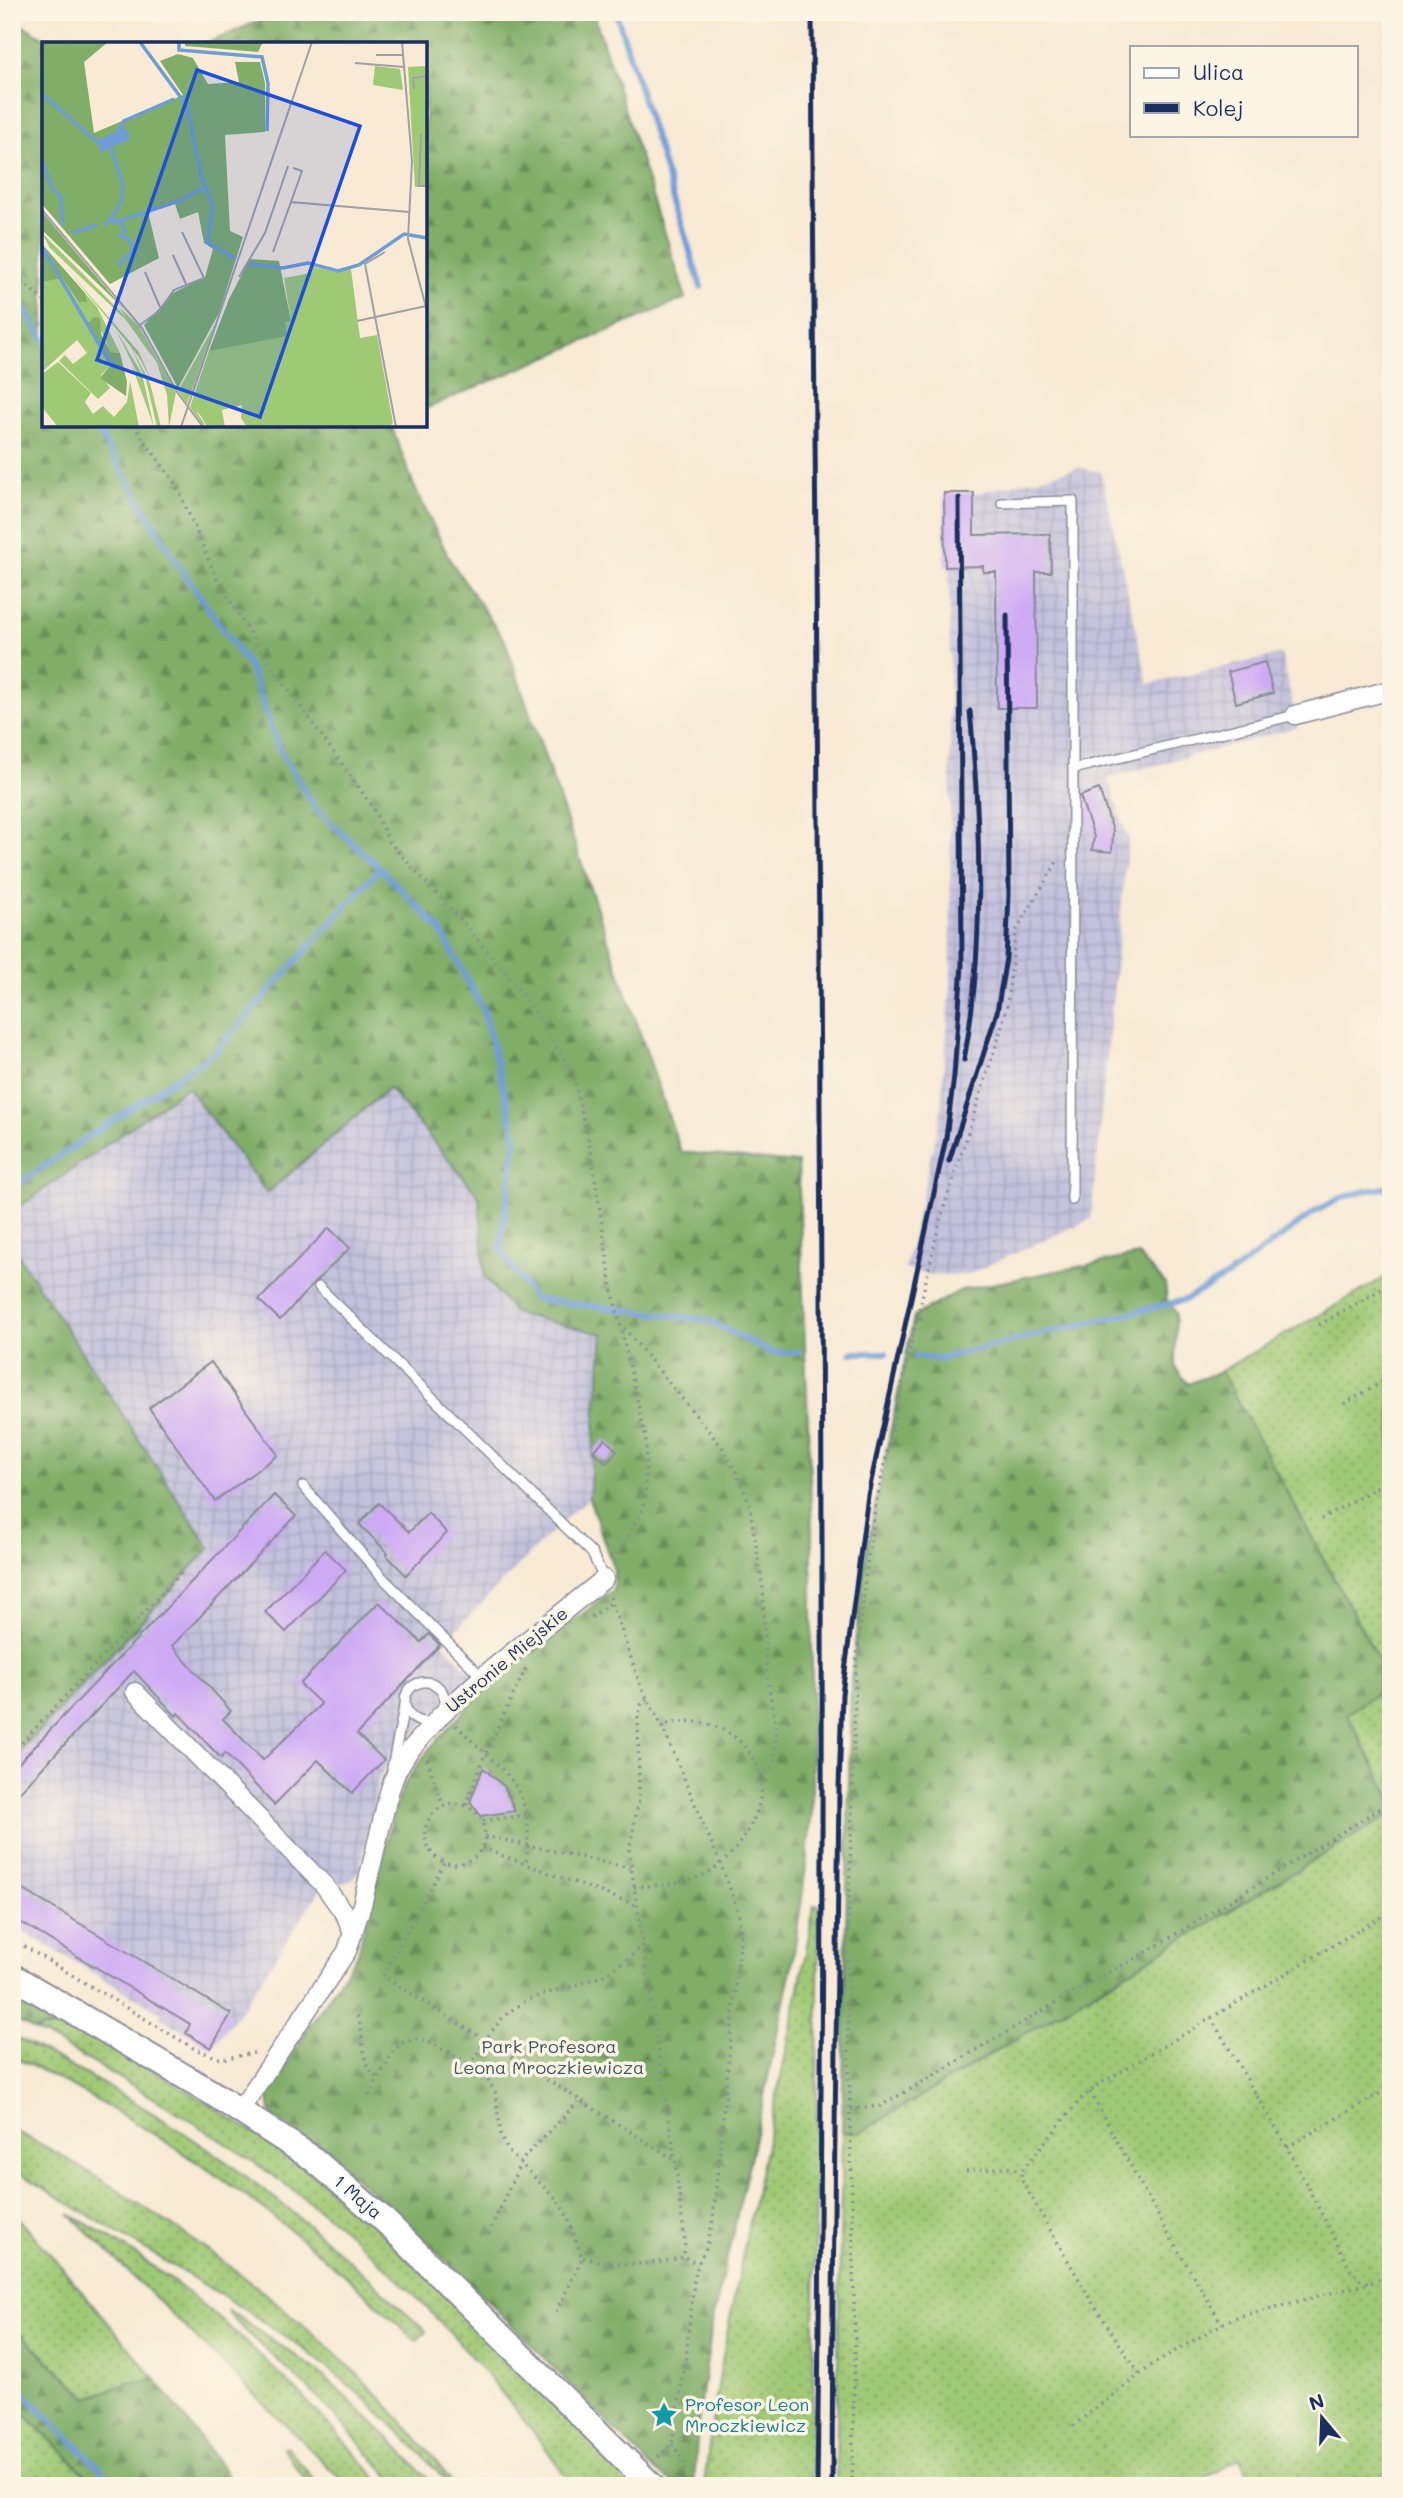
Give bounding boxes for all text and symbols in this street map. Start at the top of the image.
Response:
inset map [42,42,427,427]
legend [1130,46,1358,136]
text: Ulica [1193,58,1244,85]
text: Kolej [1193,94,1244,121]
street label: Ustronie Miejskie [440,1601,573,1718]
park label: Park Profesora Leona Mroczkiewicza [454,2034,644,2079]
street label: 1 Maja [329,2169,388,2224]
north arrow [1288,2382,1358,2452]
text: N [1305,2387,1327,2416]
place label: Profesor Leon Mroczkiewicz [685,2392,809,2437]
place icon: Profesor Leon Mroczkiewicz [649,2400,679,2430]

